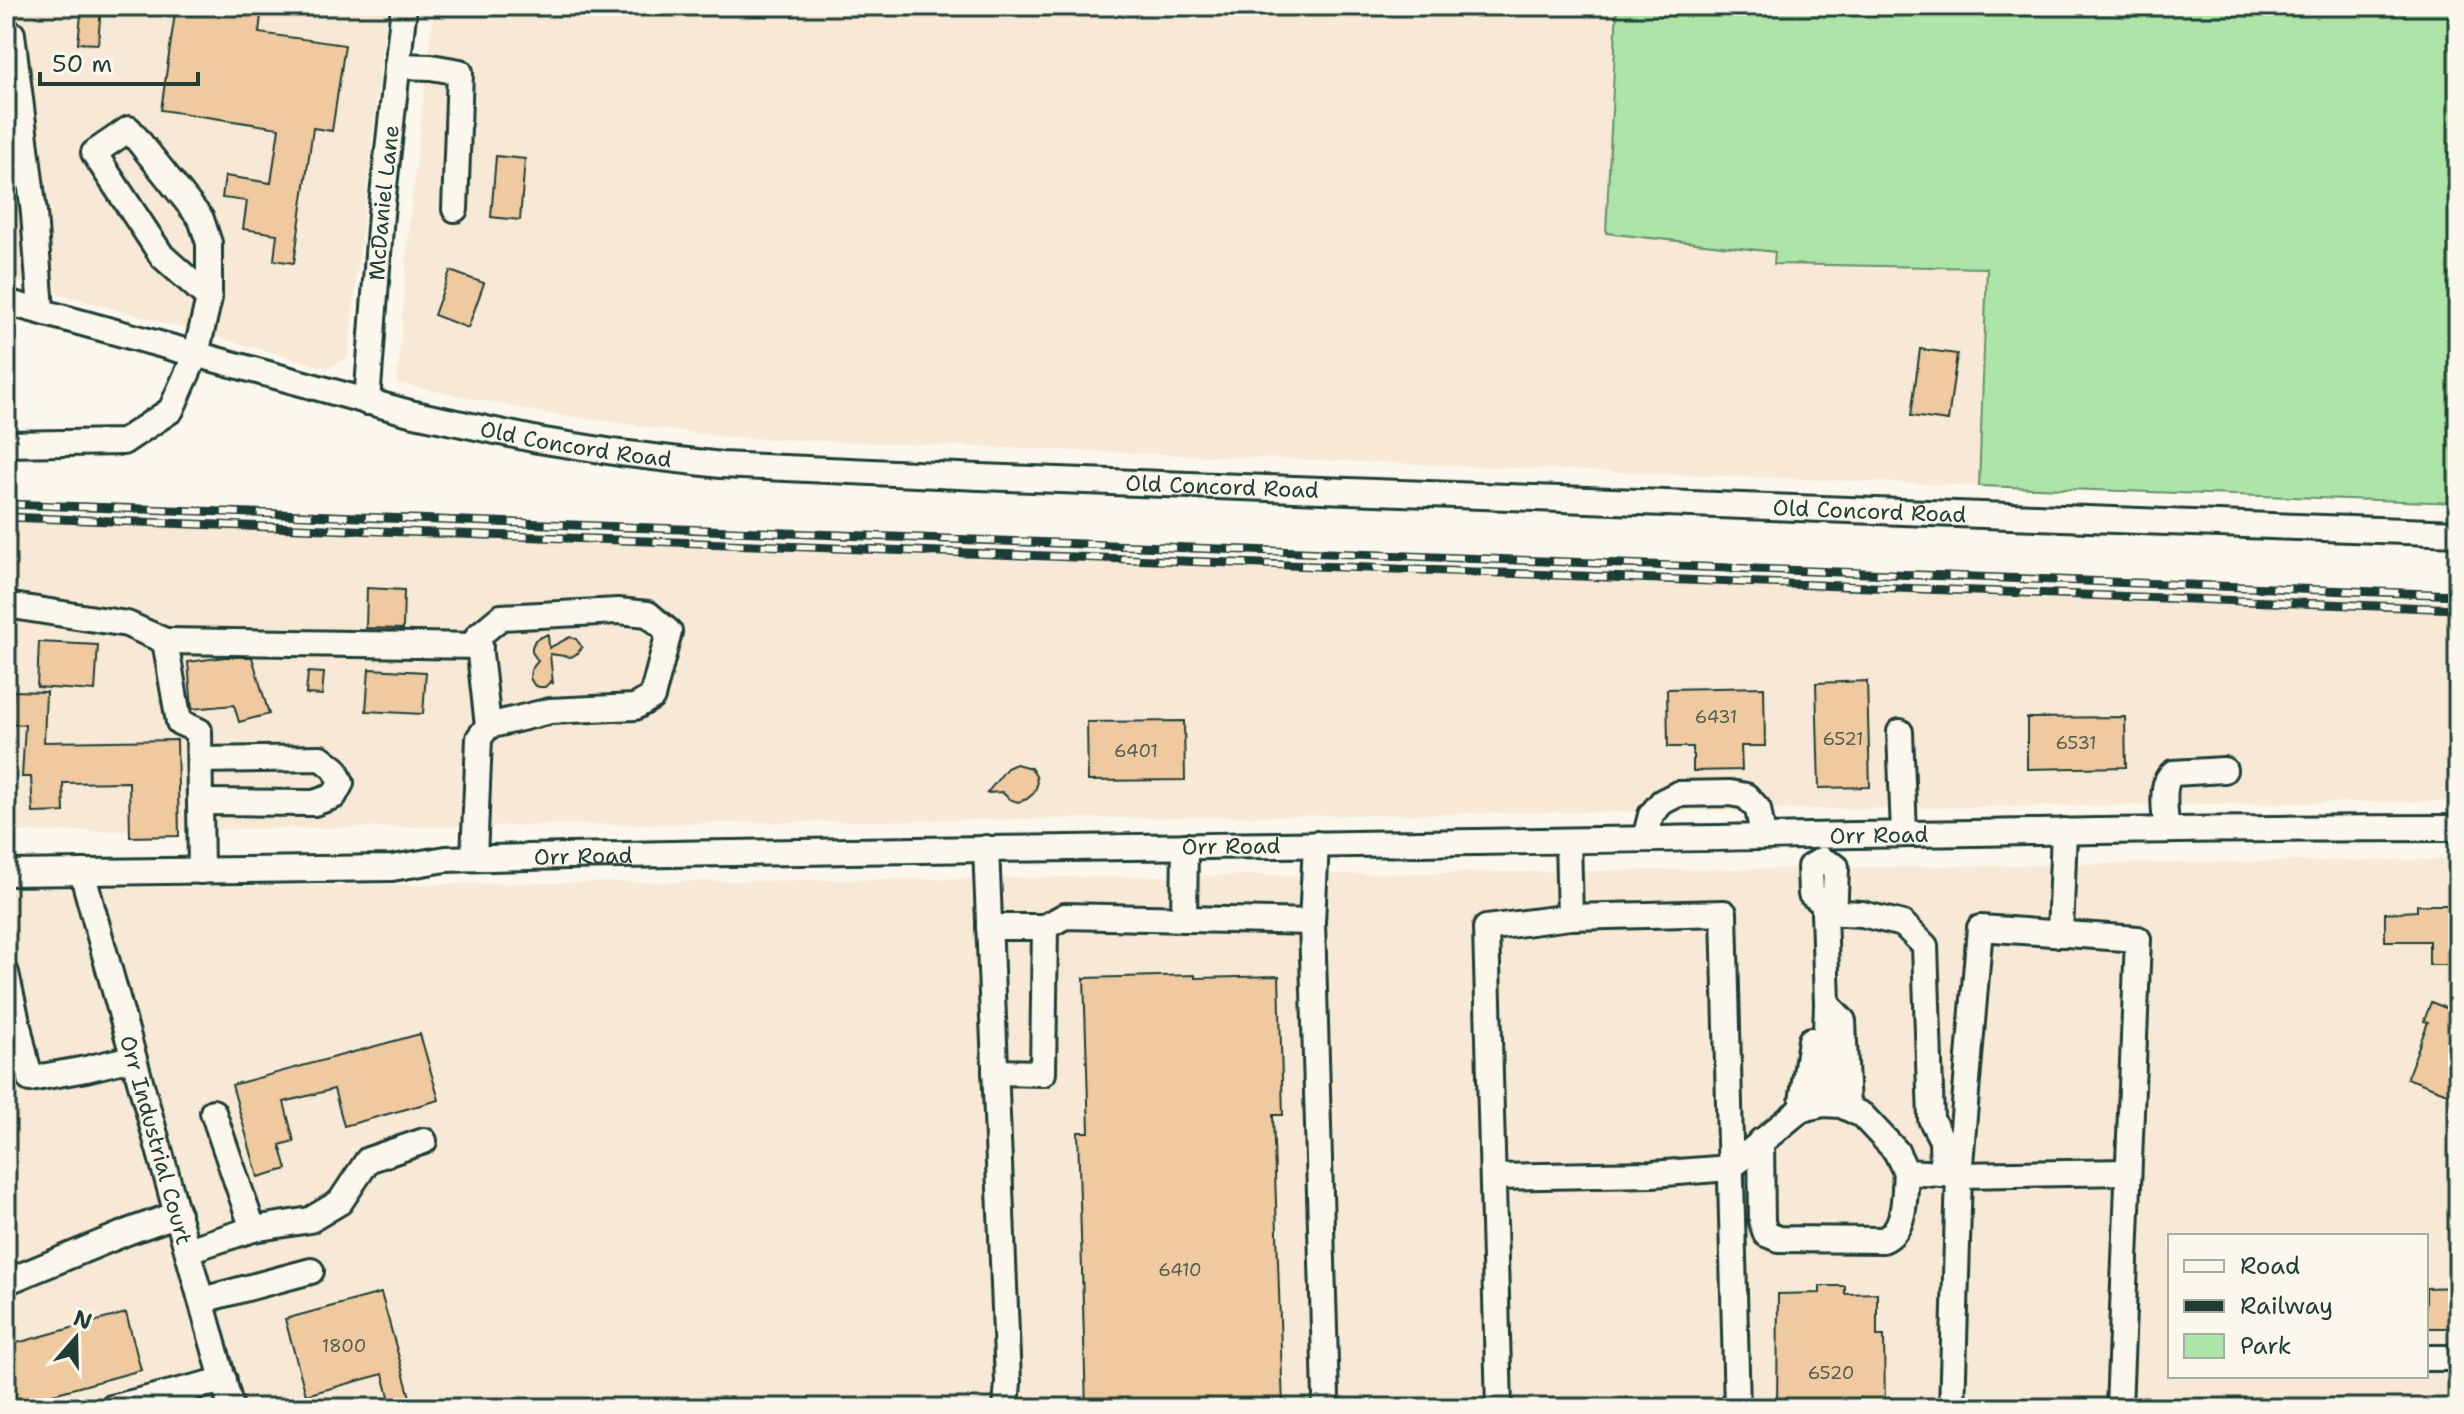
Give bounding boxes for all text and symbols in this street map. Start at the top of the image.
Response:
scale bar [40,36,198,86]
text: 50 m [52,48,112,80]
street label: McDaniel Lane [362,123,406,281]
street label: Old Concord Road [478,414,673,474]
street label: Old Concord Road [1125,469,1319,505]
street label: Old Concord Road [1772,493,1967,529]
house number: 6431 [1695,705,1737,729]
house number: 6521 [1822,727,1864,751]
house number: 6531 [2055,731,2097,755]
house number: 6401 [1114,739,1158,763]
street label: Orr Road [1829,820,1929,851]
street label: Orr Road [1182,831,1281,861]
street label: Orr Road [534,841,633,872]
street label: Orr Industrial Court [113,1032,199,1248]
legend [2168,1234,2428,1378]
text: Road [2240,1250,2300,1282]
house number: 6410 [1158,1258,1202,1282]
text: Railway [2240,1290,2333,1322]
north arrow [36,1298,116,1378]
text: N [70,1303,96,1336]
text: Park [2240,1330,2292,1362]
house number: 1800 [322,1334,366,1358]
house number: 6520 [1808,1361,1854,1385]

